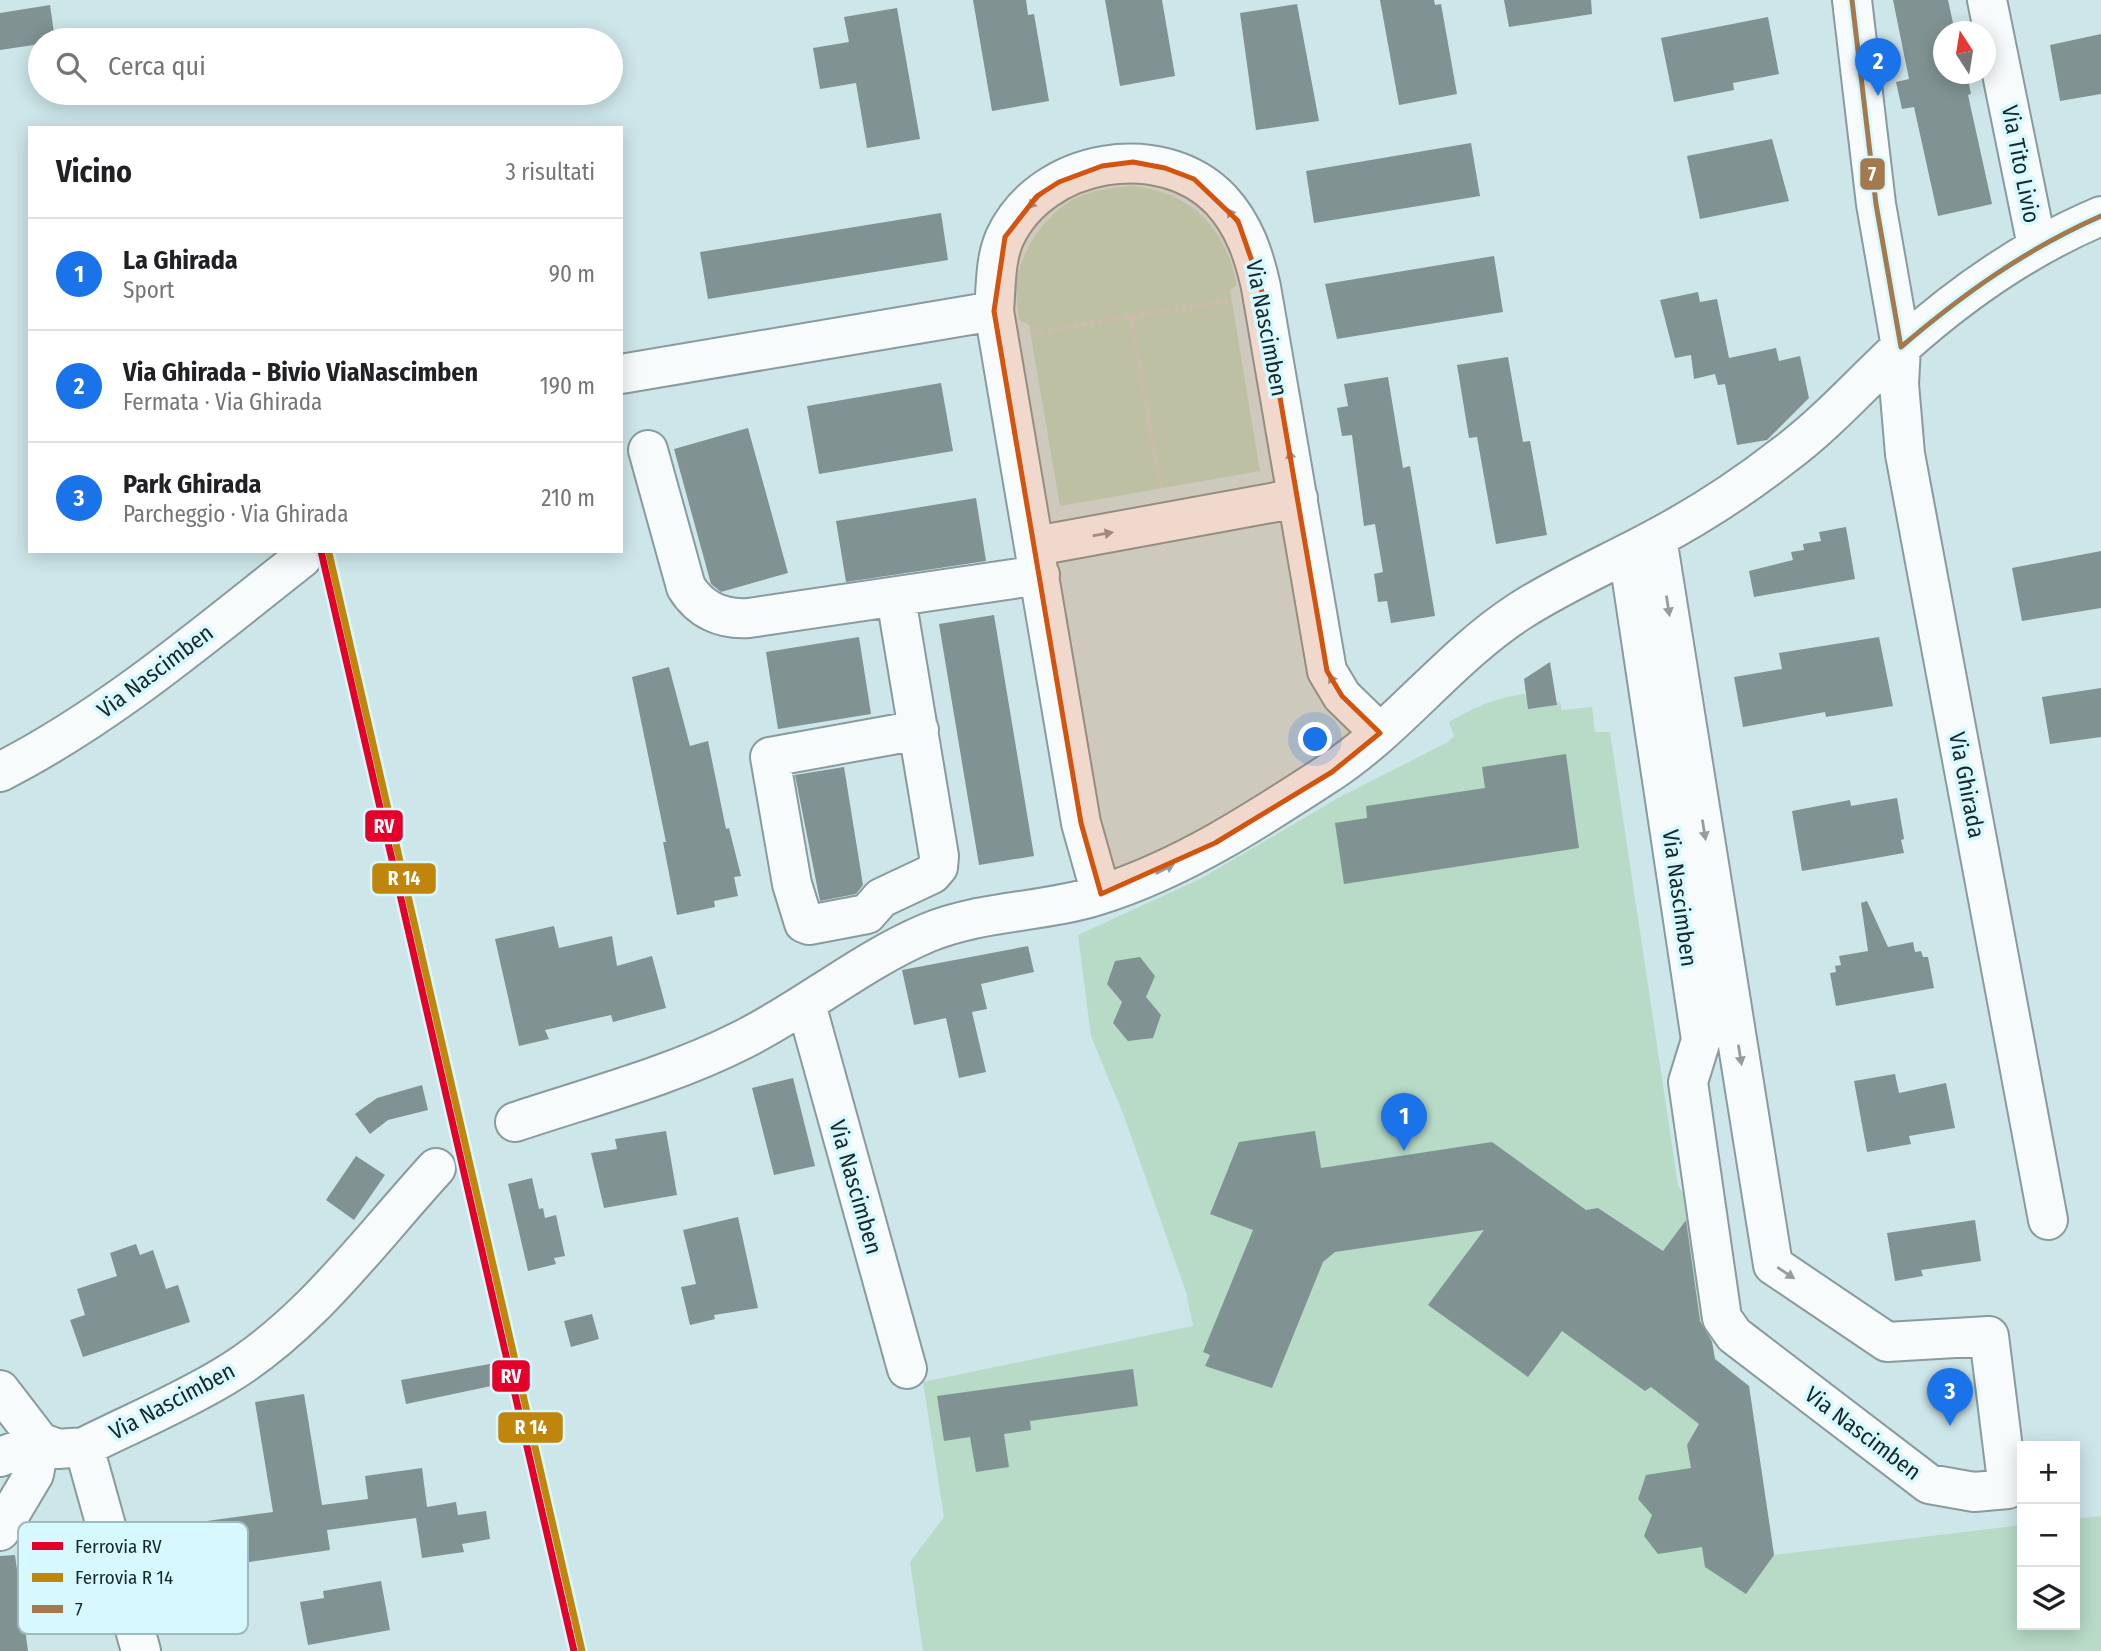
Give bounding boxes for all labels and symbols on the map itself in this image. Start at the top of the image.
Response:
north arrow [1933,21,1996,84]
pin: 2 [1855,38,1901,96]
street label: Via Tito Livio [1996,103,2046,225]
line badge: 7 [1859,157,1886,191]
text: 7 [1868,163,1876,186]
one-way arrow [1027,192,1043,209]
one-way arrow [1226,208,1240,226]
street label: Via Nascimben [1240,258,1294,398]
one-way arrow [1285,449,1296,471]
one-way arrow [1092,528,1114,539]
one-way arrow [1663,595,1674,617]
street label: Via Nascimben [91,618,219,724]
one-way arrow [1328,673,1340,692]
your location [1298,722,1332,756]
street label: Via Ghirada [1943,730,1991,840]
line badge: RV [364,809,404,843]
text: RV [374,815,395,838]
one-way arrow [1699,819,1710,841]
street label: Via Nascimben [1657,828,1703,968]
line badge: R 14 [371,862,437,895]
one-way arrow [1155,864,1175,875]
text: R 14 [388,867,420,890]
one-way arrow [1735,1044,1746,1066]
pin: 1 [1381,1093,1427,1151]
street label: Via Nascimben [824,1117,888,1257]
one-way arrow [1777,1266,1795,1280]
street label: Via Nascimben [104,1356,240,1446]
line badge: RV [491,1359,531,1393]
text: RV [501,1365,522,1388]
pin: 3 [1927,1368,1973,1426]
street label: Via Nascimben [1799,1380,1927,1486]
line badge: R 14 [497,1411,564,1444]
text: R 14 [515,1416,547,1439]
legend [18,1522,248,1634]
text: Ferrovia RV [75,1535,162,1558]
text: Ferrovia R 14 [75,1566,173,1589]
text: 7 [75,1598,83,1621]

